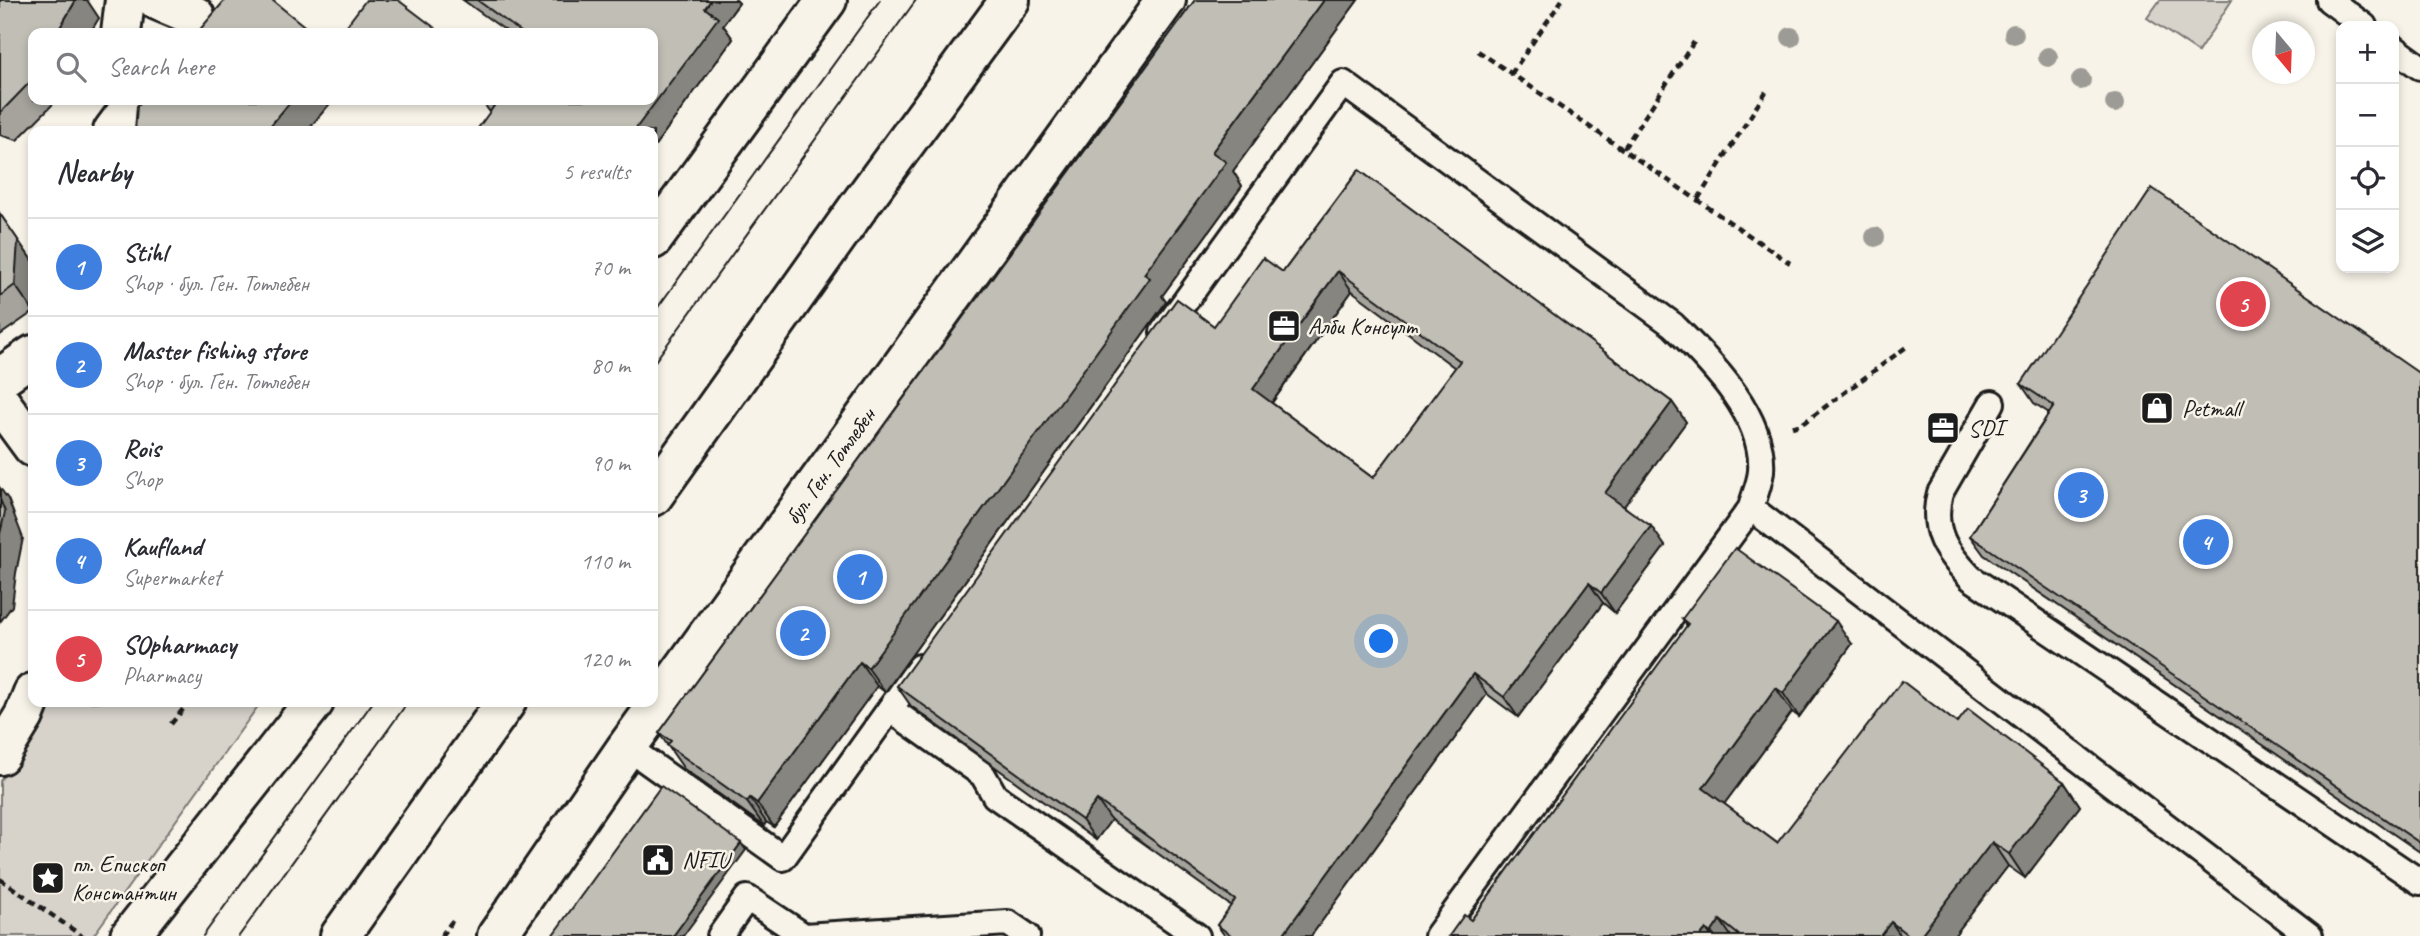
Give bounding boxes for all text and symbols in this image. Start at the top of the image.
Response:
north arrow [2252,21,2315,84]
map controls [2336,21,2399,273]
button: + [2336,21,2399,84]
search box [28,28,658,105]
icon: search [52,48,90,86]
text: Search here [108,50,214,83]
button: − [2336,84,2399,147]
button: locate [2336,147,2399,210]
text: Nearby [56,153,132,191]
text: 5 results [563,157,630,186]
button: layers [2336,210,2399,273]
text: Stihl [123,236,167,269]
text: 1 [74,253,84,282]
text: 70 m [591,253,630,282]
text: Shop · бул. Ген. Тотлебен [123,269,309,298]
pin: 5 [2220,278,2266,330]
office icon: Алби Консулт [1265,307,1303,345]
place label: Алби Консулт [1308,311,1418,341]
text: Master fishing store [123,334,307,367]
text: 2 [74,351,84,380]
text: 80 m [591,351,630,380]
text: Shop · бул. Ген. Тотлебен [123,367,309,396]
shop icon: Petmall [2138,389,2176,427]
place label: Petmall [2182,393,2245,423]
street label: бул. Ген. Тотлебен [777,400,883,530]
office icon: SDI [1924,409,1962,447]
place label: SDI [1968,413,2009,443]
text: Rois [123,432,161,465]
text: 3 [74,449,84,478]
text: 90 m [591,449,630,478]
text: Shop [123,465,162,494]
pin: 3 [2058,469,2104,521]
pin: 4 [2183,516,2229,568]
text: Kaufland [123,530,202,563]
text: 4 [74,547,84,576]
text: 110 m [581,547,630,576]
pin: 1 [837,551,883,603]
text: Supermarket [123,563,221,592]
pin: 2 [780,607,826,659]
your location [1364,624,1398,658]
text: SOpharmacy [123,628,236,661]
text: 5 [74,645,84,674]
text: 120 m [581,645,630,674]
text: Pharmacy [123,661,201,690]
public building icon: NFIU [639,841,677,879]
place label: NFIU [682,845,733,875]
place label: пл. Епископ Константин [72,849,178,907]
place icon: пл. Епископ Константин [29,859,67,897]

